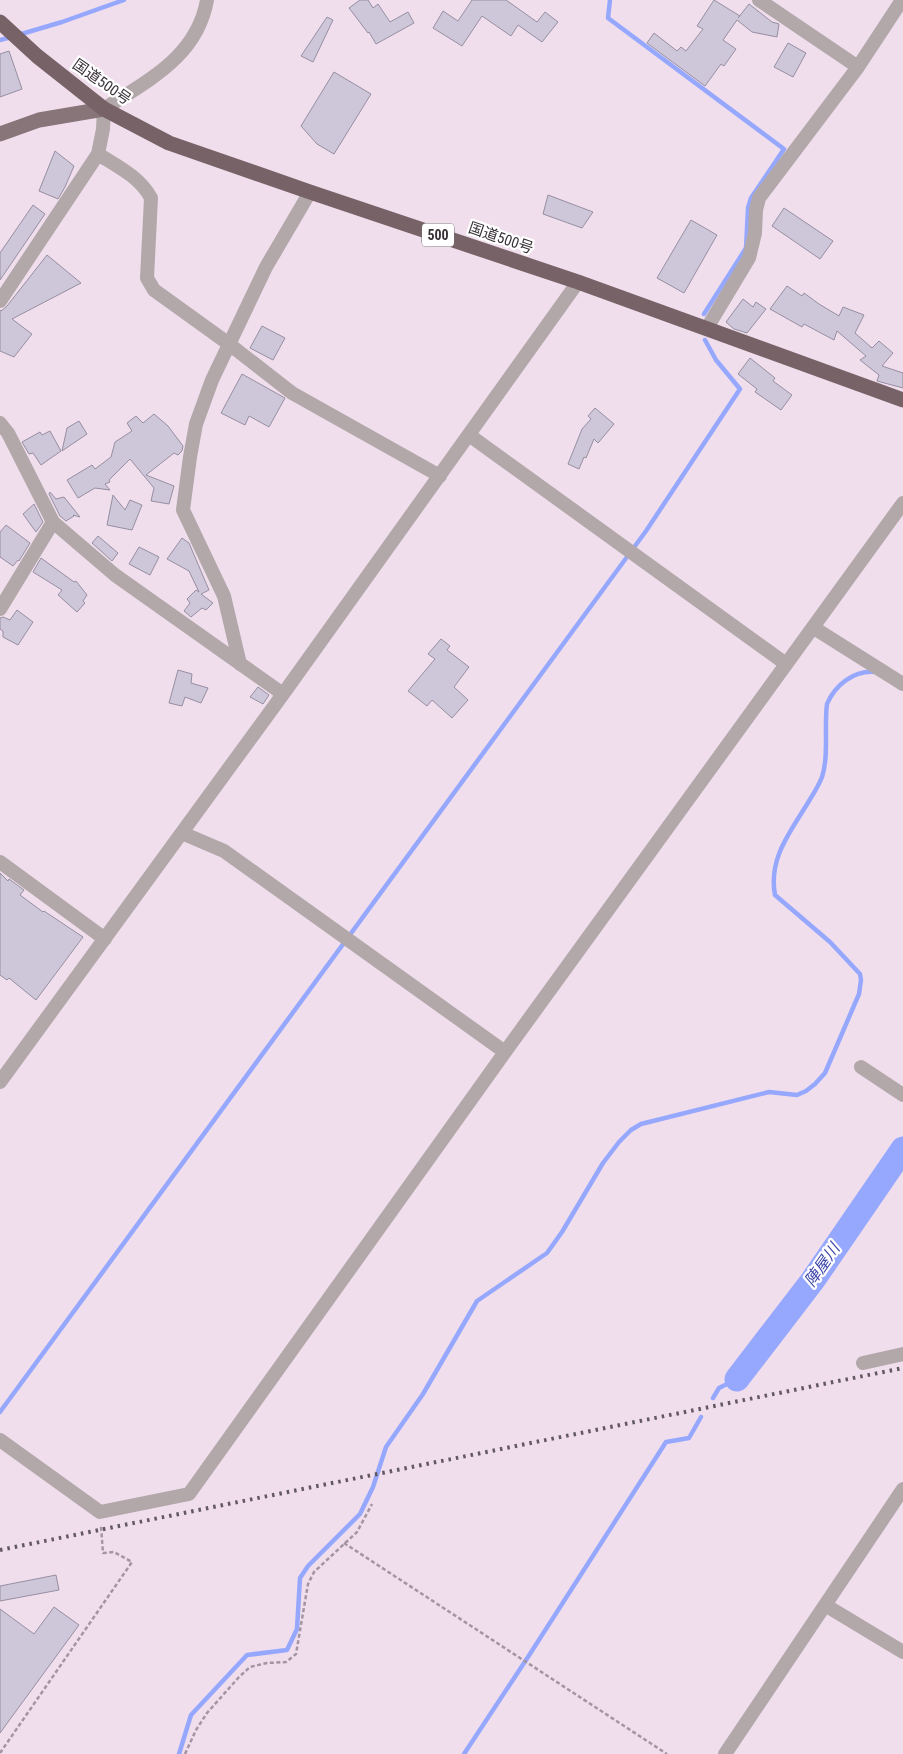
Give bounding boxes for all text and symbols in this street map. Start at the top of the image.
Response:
street label: 国道500号 [69,55,135,109]
street label: 国道500号 [466,219,536,257]
road number: 500 [422,224,454,246]
water label: 陣屋川 [800,1238,845,1290]

